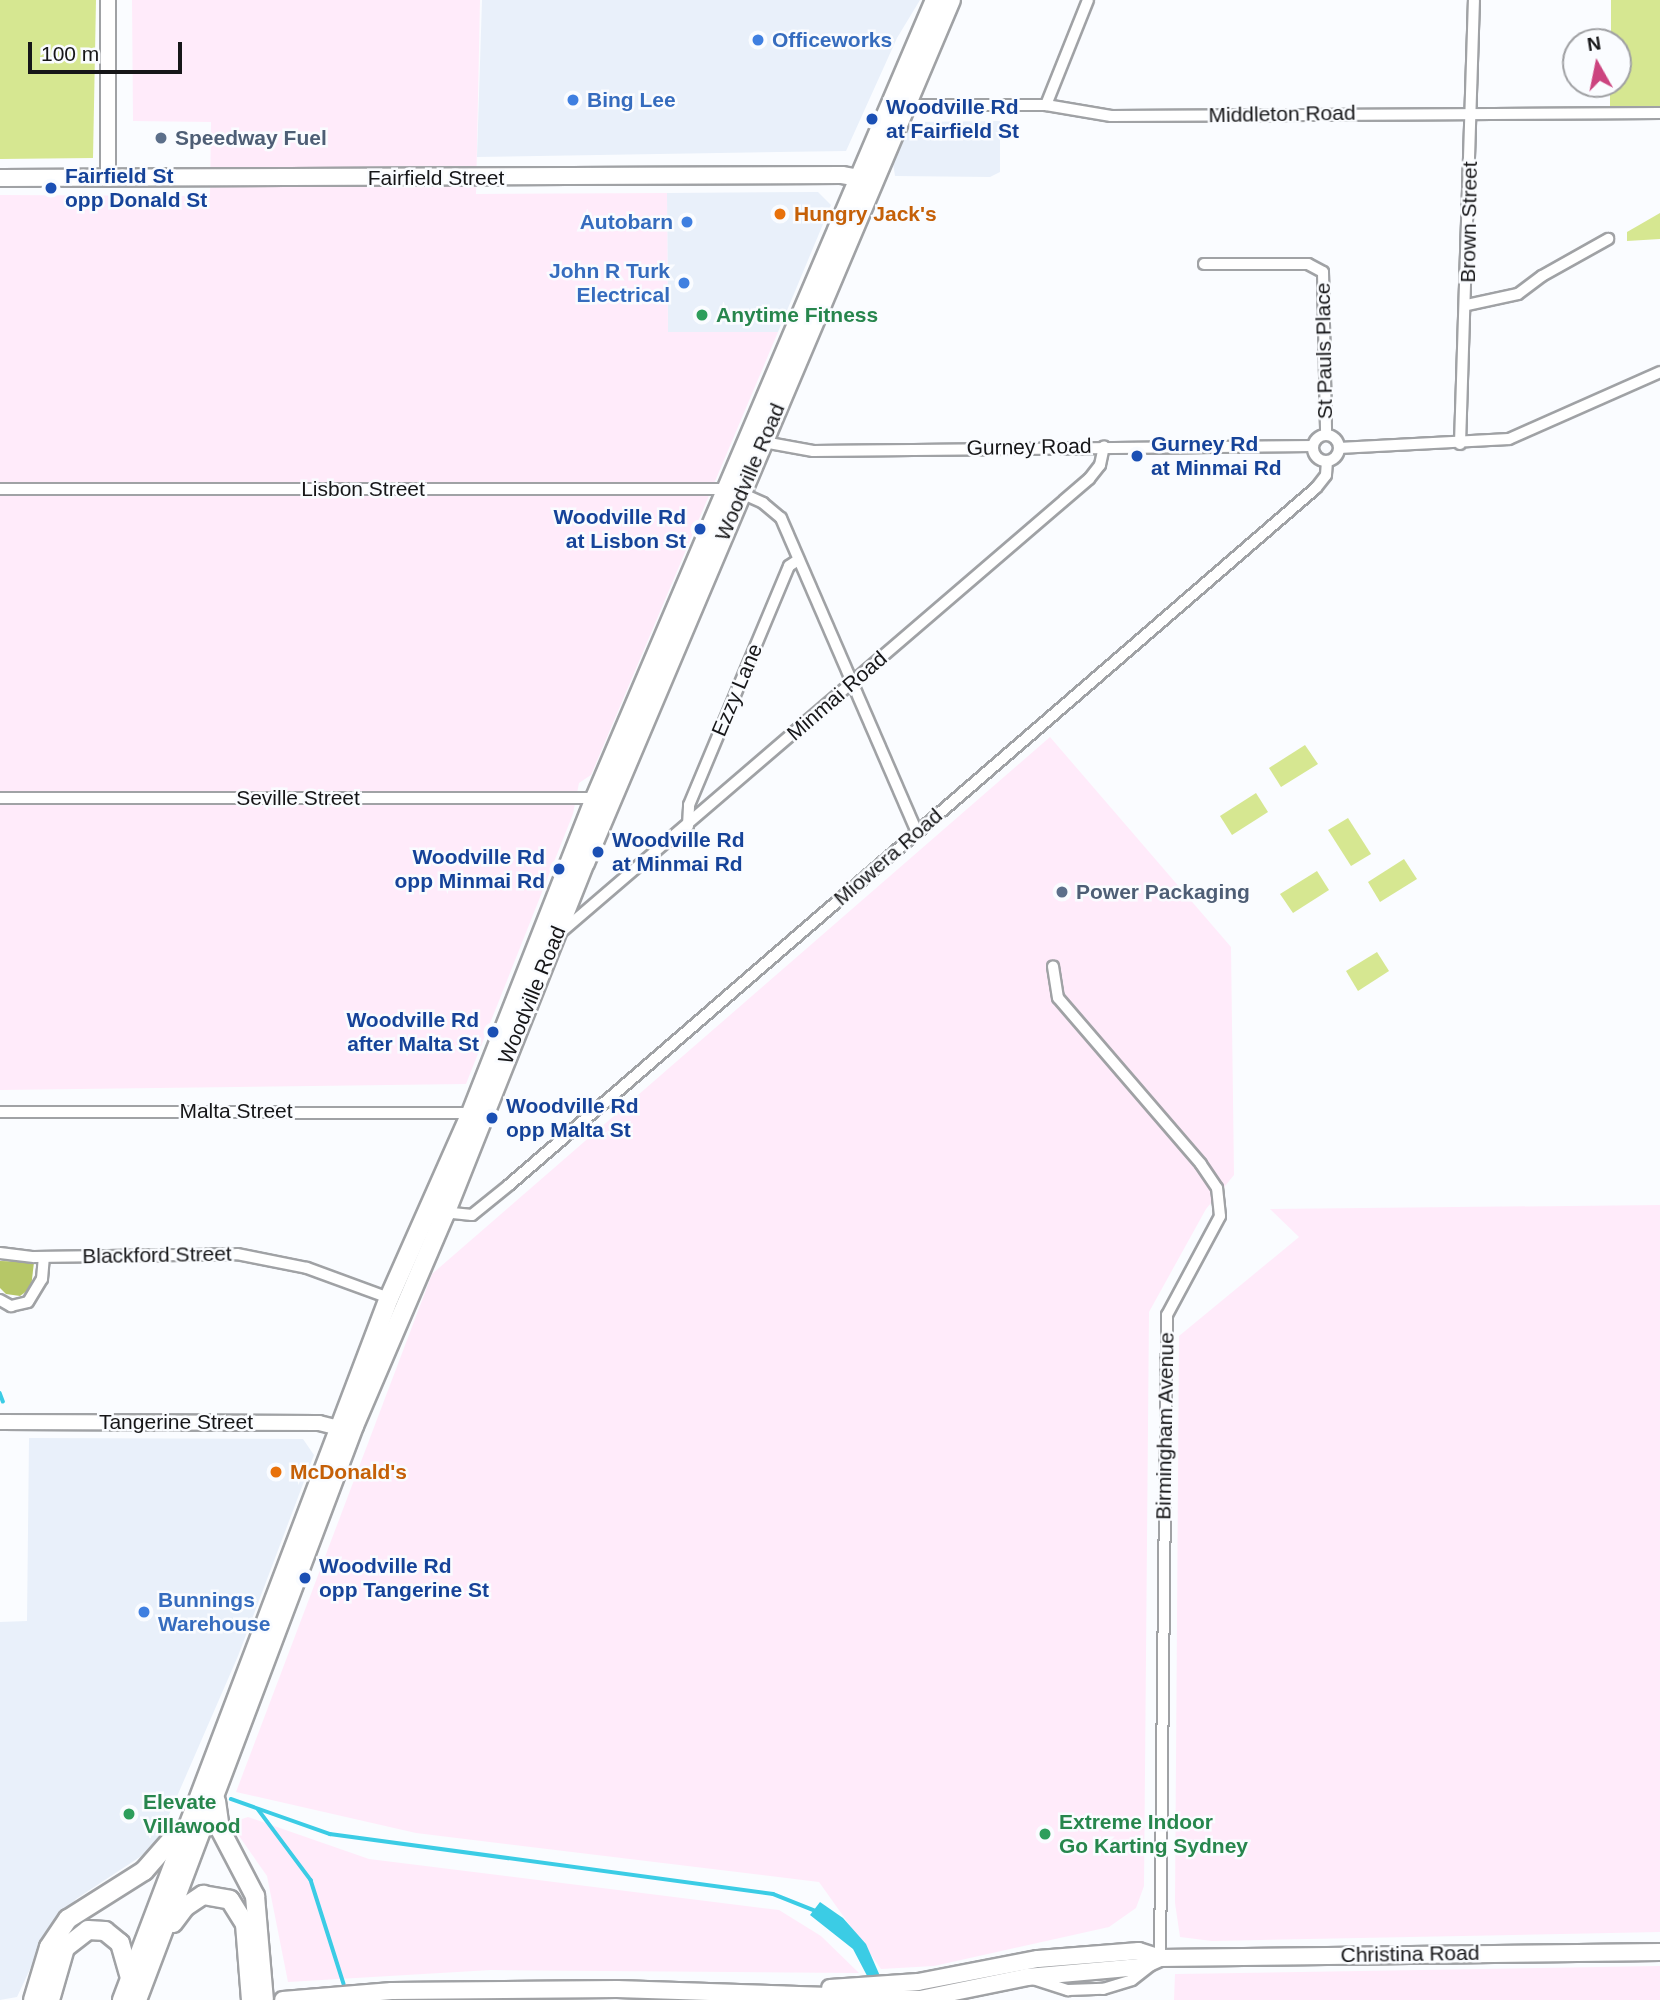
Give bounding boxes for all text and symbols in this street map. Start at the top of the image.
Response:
place label: Officeworks [772,27,892,53]
scale bar [32,28,186,72]
north arrow [1562,28,1632,98]
marker: Officeworks [750,32,766,48]
text: N [1586,32,1602,55]
text: 100 m [41,42,99,65]
place label: Bing Lee [587,87,676,113]
marker: Bing Lee [565,92,581,108]
place label: Woodville Rd at Fairfield St [886,94,1019,144]
street label: Middleton Road [1208,100,1356,128]
marker: Woodville Rd at Fairfield St [864,111,880,127]
place label: Speedway Fuel [175,125,327,151]
marker: Speedway Fuel [153,130,169,146]
street label: Brown Street [1455,161,1483,283]
place label: Fairfield St opp Donald St [65,163,207,213]
street label: Fairfield Street [368,165,504,191]
marker: Fairfield St opp Donald St [43,180,59,196]
place label: Hungry Jack's [794,201,937,227]
marker: Hungry Jack's [772,206,788,222]
place label: Autobarn [580,209,673,235]
marker: Autobarn [679,214,695,230]
place label: John R Turk Electrical [549,258,670,308]
marker: John R Turk Electrical [676,275,692,291]
street label: St Pauls Place [1310,283,1338,419]
place label: Anytime Fitness [716,302,878,328]
marker: Anytime Fitness [694,307,710,323]
street label: Woodville Road [710,400,790,544]
place label: Gurney Rd at Minmai Rd [1151,431,1282,481]
street label: Gurney Road [966,433,1092,461]
marker: Gurney Rd at Minmai Rd [1129,448,1145,464]
street label: Lisbon Street [301,476,425,502]
place label: Woodville Rd at Lisbon St [553,504,686,554]
marker: Woodville Rd at Lisbon St [692,521,708,537]
street label: Ezzy Lane [706,640,768,740]
street label: Minmai Road [782,646,892,746]
street label: Seville Street [236,785,360,811]
street label: Miowera Road [829,803,947,911]
place label: Woodville Rd at Minmai Rd [612,827,745,877]
place label: Woodville Rd opp Minmai Rd [395,844,545,894]
marker: Woodville Rd at Minmai Rd [590,844,606,860]
marker: Woodville Rd opp Minmai Rd [551,861,567,877]
place label: Power Packaging [1076,879,1250,905]
marker: Power Packaging [1054,884,1070,900]
street label: Woodville Road [493,922,571,1068]
place label: Woodville Rd after Malta St [346,1007,479,1057]
marker: Woodville Rd after Malta St [485,1024,501,1040]
place label: Woodville Rd opp Malta St [506,1093,639,1143]
street label: Malta Street [179,1098,293,1124]
marker: Woodville Rd opp Malta St [484,1110,500,1126]
street label: Blackford Street [82,1241,232,1269]
street label: Birmingham Avenue [1151,1331,1179,1521]
street label: Tangerine Street [99,1409,253,1435]
place label: McDonald's [290,1459,407,1485]
marker: McDonald's [268,1464,284,1480]
place label: Woodville Rd opp Tangerine St [319,1553,489,1603]
marker: Woodville Rd opp Tangerine St [297,1570,313,1586]
place label: Bunnings Warehouse [158,1587,270,1637]
marker: Bunnings Warehouse [136,1604,152,1620]
place label: Elevate Villawood [143,1789,241,1839]
marker: Elevate Villawood [121,1806,137,1822]
place label: Extreme Indoor Go Karting Sydney [1059,1809,1248,1859]
marker: Extreme Indoor Go Karting Sydney [1037,1826,1053,1842]
street label: Christina Road [1340,1940,1480,1968]

